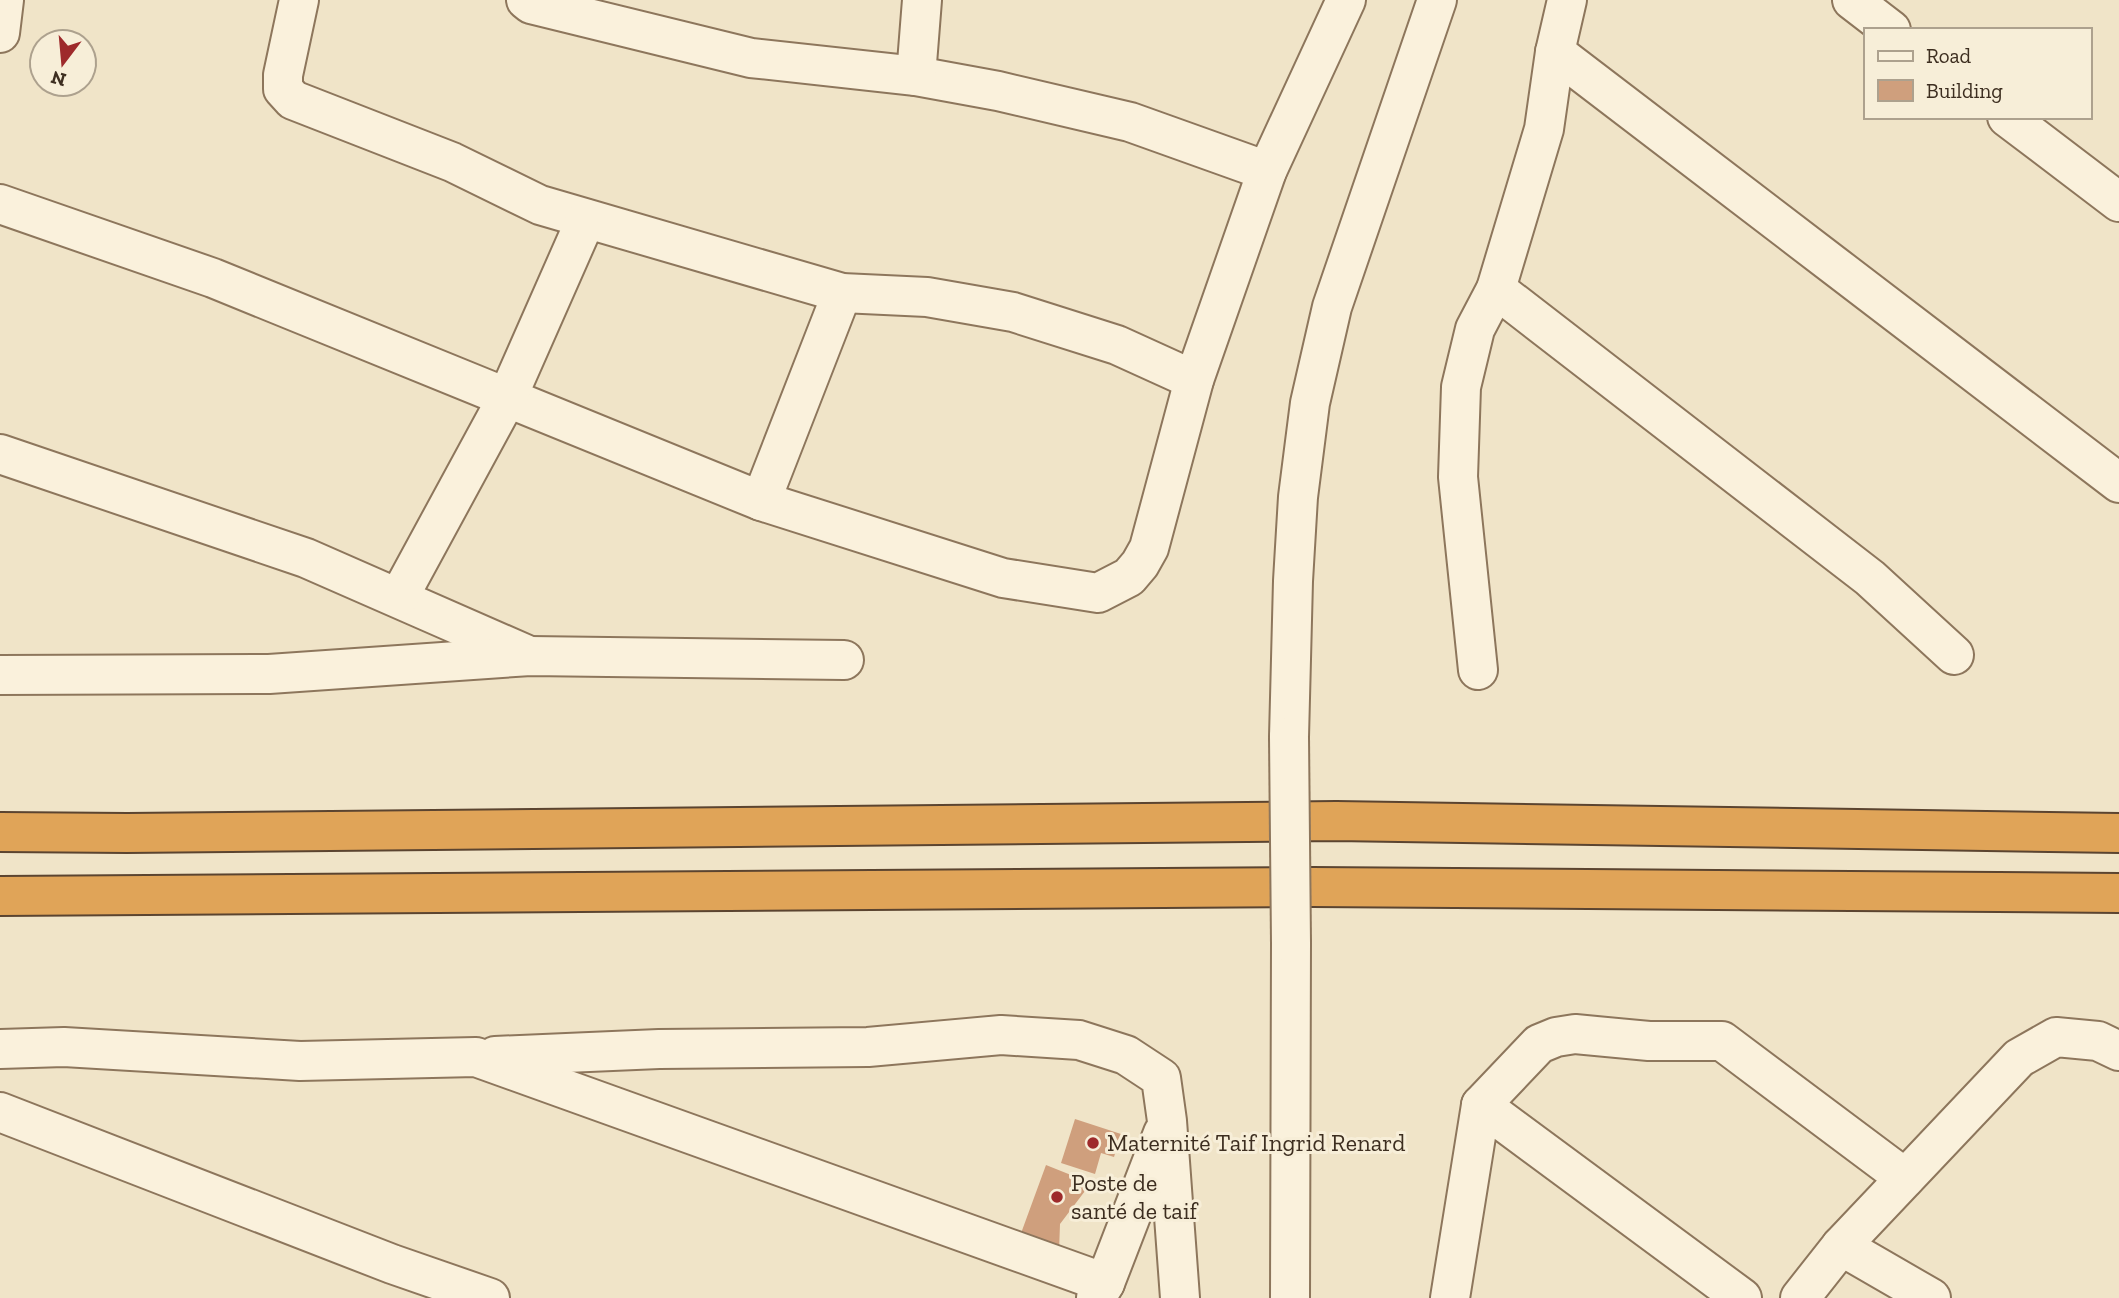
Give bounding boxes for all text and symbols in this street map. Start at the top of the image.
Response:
north arrow [28,28,98,98]
legend [1864,28,2091,119]
text: Road [1926,43,1972,68]
text: N [48,66,69,92]
text: Building [1926,78,2003,103]
place label: Maternité Taif Ingrid Renard [1107,1128,1406,1157]
marker: Maternité Taif Ingrid Renard [1085,1135,1101,1151]
place label: Poste de santé de taif [1071,1168,1200,1225]
marker: Poste de santé de taif [1049,1189,1065,1205]

